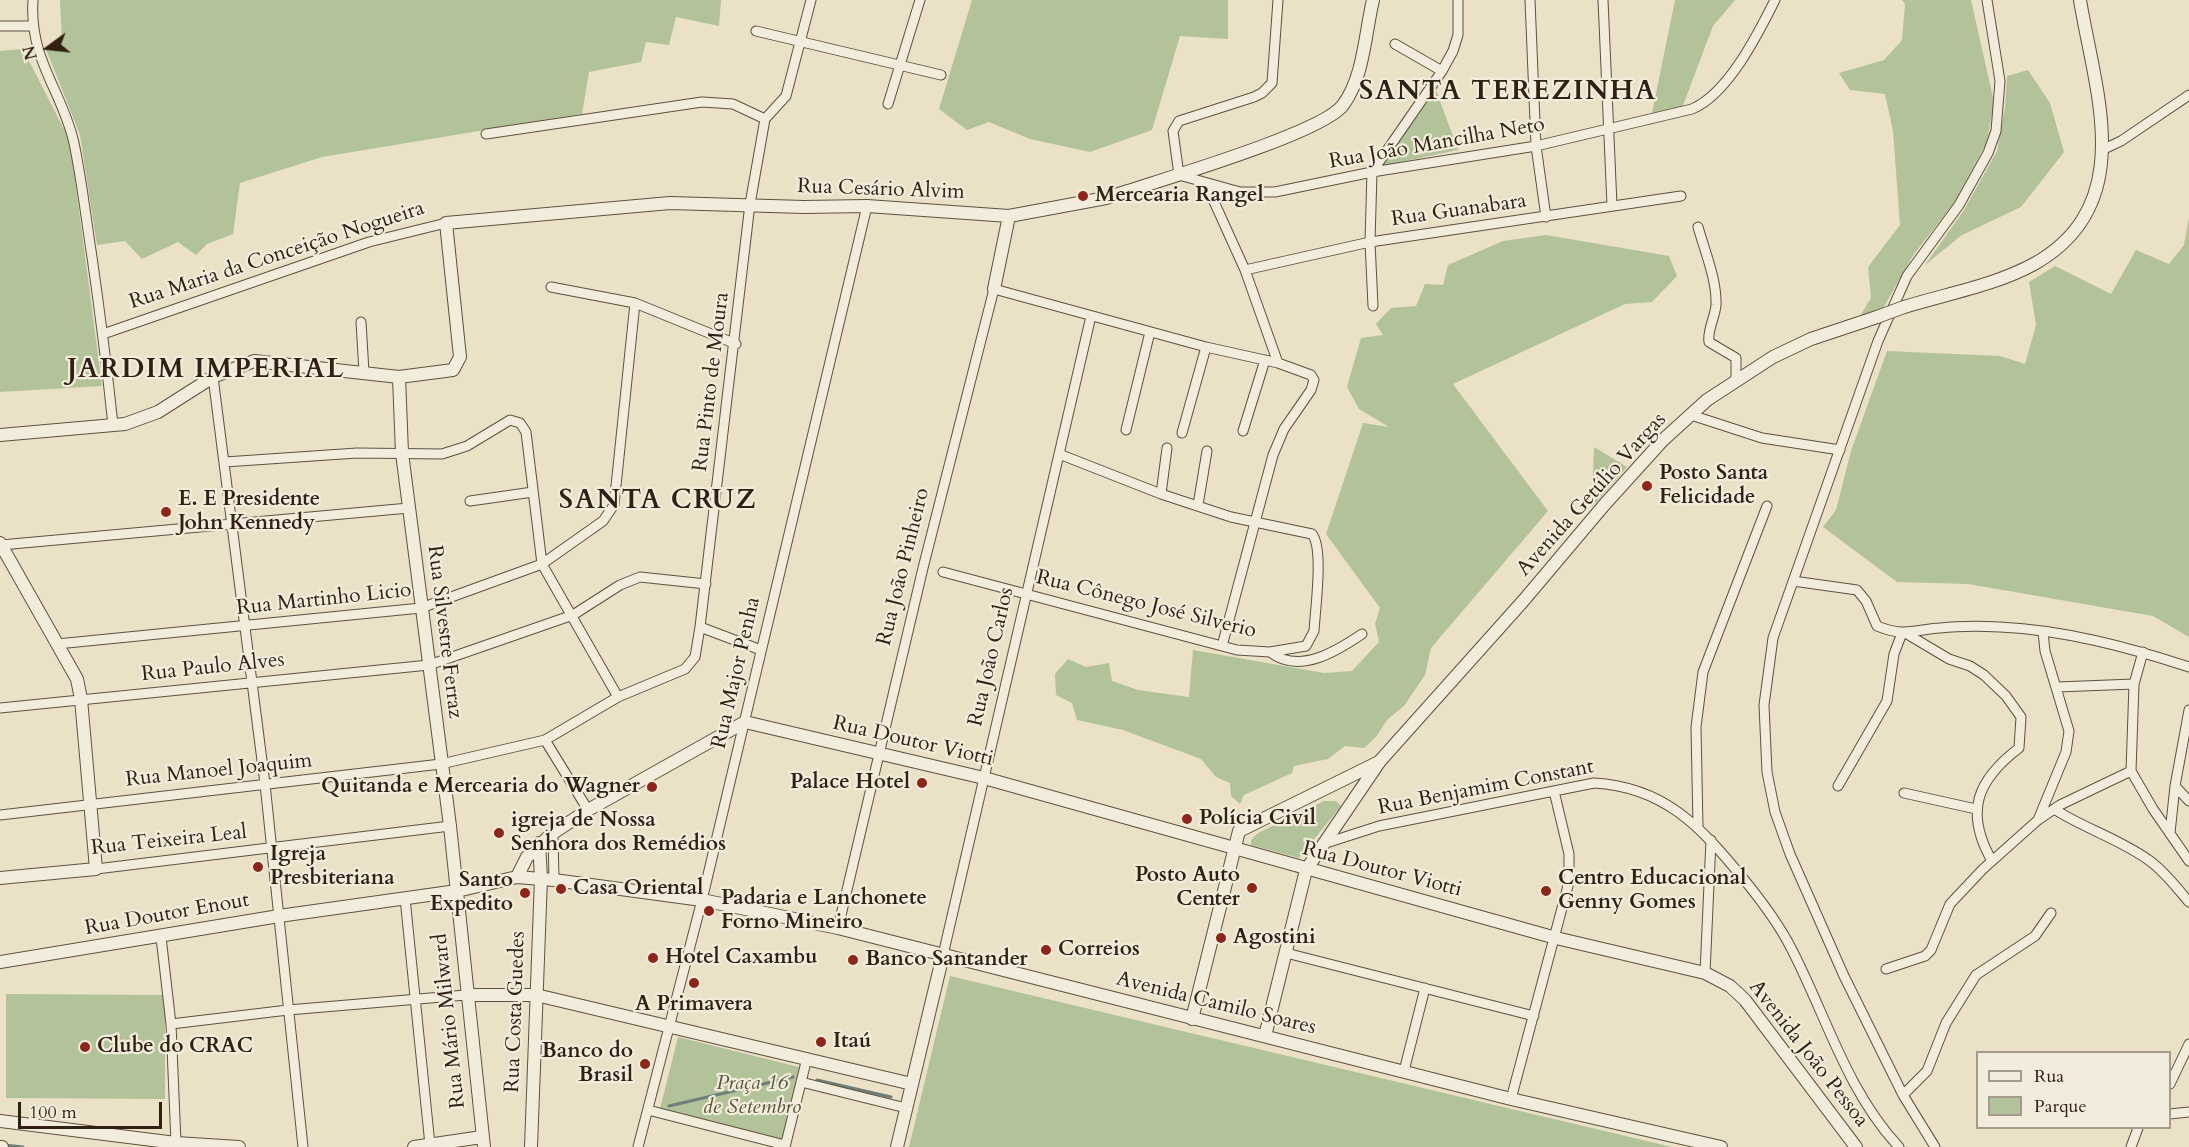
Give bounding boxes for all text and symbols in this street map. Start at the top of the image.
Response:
north arrow [18,18,78,78]
text: N [18,43,43,62]
district label: SANTA TEREZINHA [1359,77,1657,109]
street label: Rua João Mancilha Neto [1327,113,1547,175]
street label: Rua Cesário Alvim [797,174,965,206]
place label: Mercearia Rangel [1095,183,1264,209]
marker: Mercearia Rangel [1076,189,1090,203]
street label: Rua Guanabara [1390,189,1528,233]
street label: Rua Maria da Conceição Nogueira [126,196,428,316]
street label: Rua Pinto de Moura [689,291,735,473]
district label: JARDIM IMPERIAL [67,355,345,387]
street label: Avenida Getúlio Vargas [1512,408,1672,582]
place label: Posto Santa Felicidade [1659,461,1768,511]
marker: Posto Santa Felicidade [1640,479,1654,493]
district label: SANTA CRUZ [559,486,757,518]
street label: Rua João Pinheiro [872,486,936,648]
place label: E. E Presidente John Kennedy [178,487,320,537]
marker: E. E Presidente John Kennedy [159,505,173,519]
street label: Rua Silvestre Ferraz [421,544,467,720]
street label: Rua Cônego José Silverio [1033,565,1259,645]
street label: Rua Martinho Licio [235,578,413,622]
street label: Rua João Carlos [964,585,1020,729]
street label: Rua Major Penha [707,595,767,751]
street label: Rua Paulo Alves [140,648,286,688]
street label: Rua Doutor Viotti [830,711,996,773]
street label: Rua Manoel Joaquim [124,749,314,793]
street label: Rua Benjamim Constant [1376,755,1596,821]
place label: Palace Hotel [790,770,910,796]
place label: Quitanda e Mercearia do Wagner [321,774,640,800]
marker: Palace Hotel [915,776,929,790]
marker: Quitanda e Mercearia do Wagner [645,780,659,794]
place label: Polícia Civil [1199,806,1316,832]
place label: igreja de Nossa Senhora dos Remédios [511,808,726,858]
marker: Polícia Civil [1180,812,1194,826]
street label: Rua Teixeira Leal [90,820,248,862]
marker: igreja de Nossa Senhora dos Remédios [492,826,506,840]
street label: Rua Doutor Viotti [1300,837,1464,903]
place label: Igreja Presbiteriana [270,842,395,892]
marker: Igreja Presbiteriana [251,860,265,874]
place label: Posto Auto Center [1135,863,1240,913]
place label: Centro Educacional Genny Gomes [1558,866,1746,916]
place label: Santo Expedito [430,868,513,918]
place label: Casa Oriental [573,876,703,902]
marker: Posto Auto Center [1245,881,1259,895]
marker: Casa Oriental [554,882,568,896]
marker: Centro Educacional Genny Gomes [1539,884,1553,898]
marker: Santo Expedito [518,886,532,900]
place label: Padaria e Lanchonete Forno Mineiro [721,886,927,936]
street label: Rua Doutor Enout [83,888,251,942]
marker: Padaria e Lanchonete Forno Mineiro [702,904,716,918]
place label: Agostini [1233,925,1316,951]
street label: Rua Costa Guedes [501,931,531,1093]
marker: Agostini [1214,931,1228,945]
street label: Rua Mário Milward [428,932,472,1110]
place label: Correios [1058,937,1140,963]
marker: Correios [1039,943,1053,957]
place label: Hotel Caxambu [665,945,818,971]
place label: Banco Santander [865,947,1028,973]
marker: Hotel Caxambu [646,951,660,965]
marker: Banco Santander [846,953,860,967]
street label: Avenida Camilo Soares [1113,967,1319,1041]
street label: Avenida João Pessoa [1743,975,1873,1133]
marker: A Primavera [687,976,701,990]
place label: A Primavera [635,992,753,1018]
place label: Itaú [833,1029,871,1055]
place label: Clube do CRAC [97,1034,253,1060]
marker: Itaú [814,1035,828,1049]
place label: Banco do Brasil [542,1039,633,1089]
marker: Clube do CRAC [78,1040,92,1054]
legend [1976,1051,2171,1129]
marker: Banco do Brasil [638,1057,652,1071]
text: Rua [2034,1064,2064,1089]
park label: Praça 16 de Setembro [703,1071,801,1121]
scale bar [21,1090,165,1128]
text: Parque [2034,1094,2087,1119]
text: 100 m [29,1100,77,1125]

